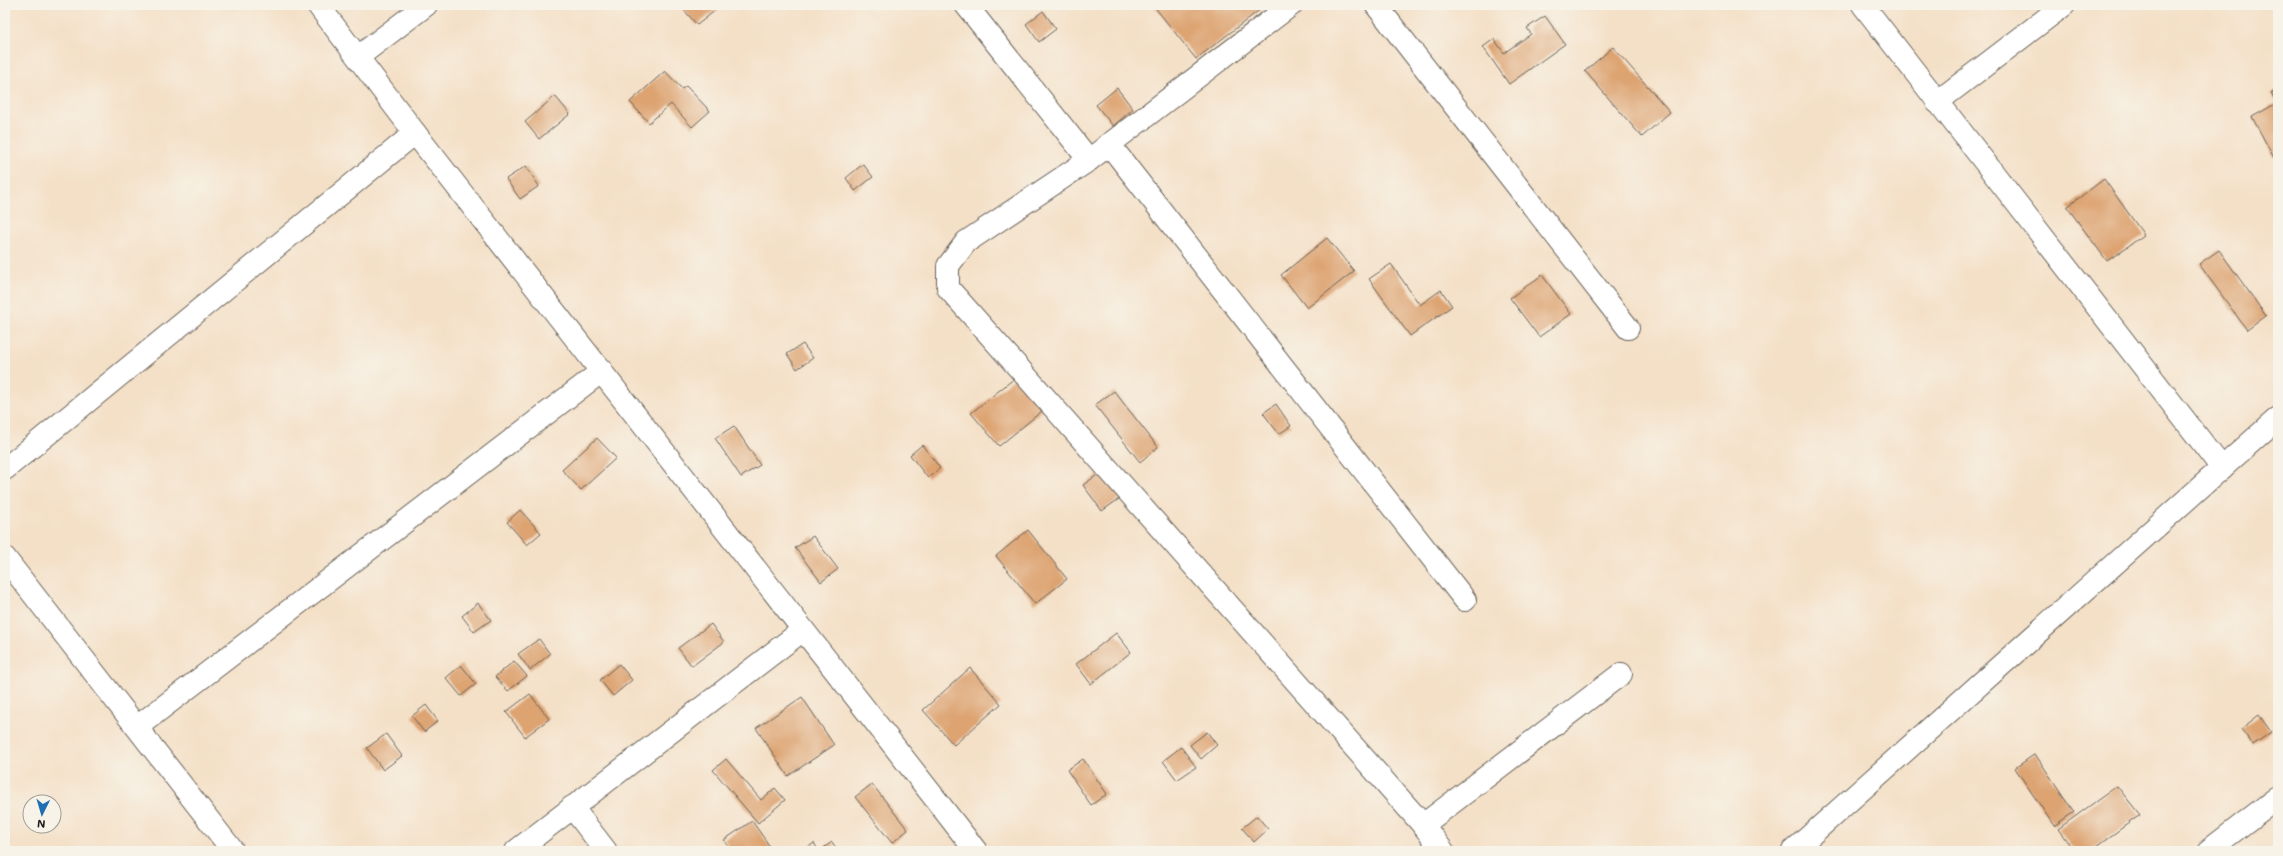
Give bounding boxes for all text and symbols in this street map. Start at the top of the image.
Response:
north arrow [22,794,62,834]
text: N [36,817,46,832]

